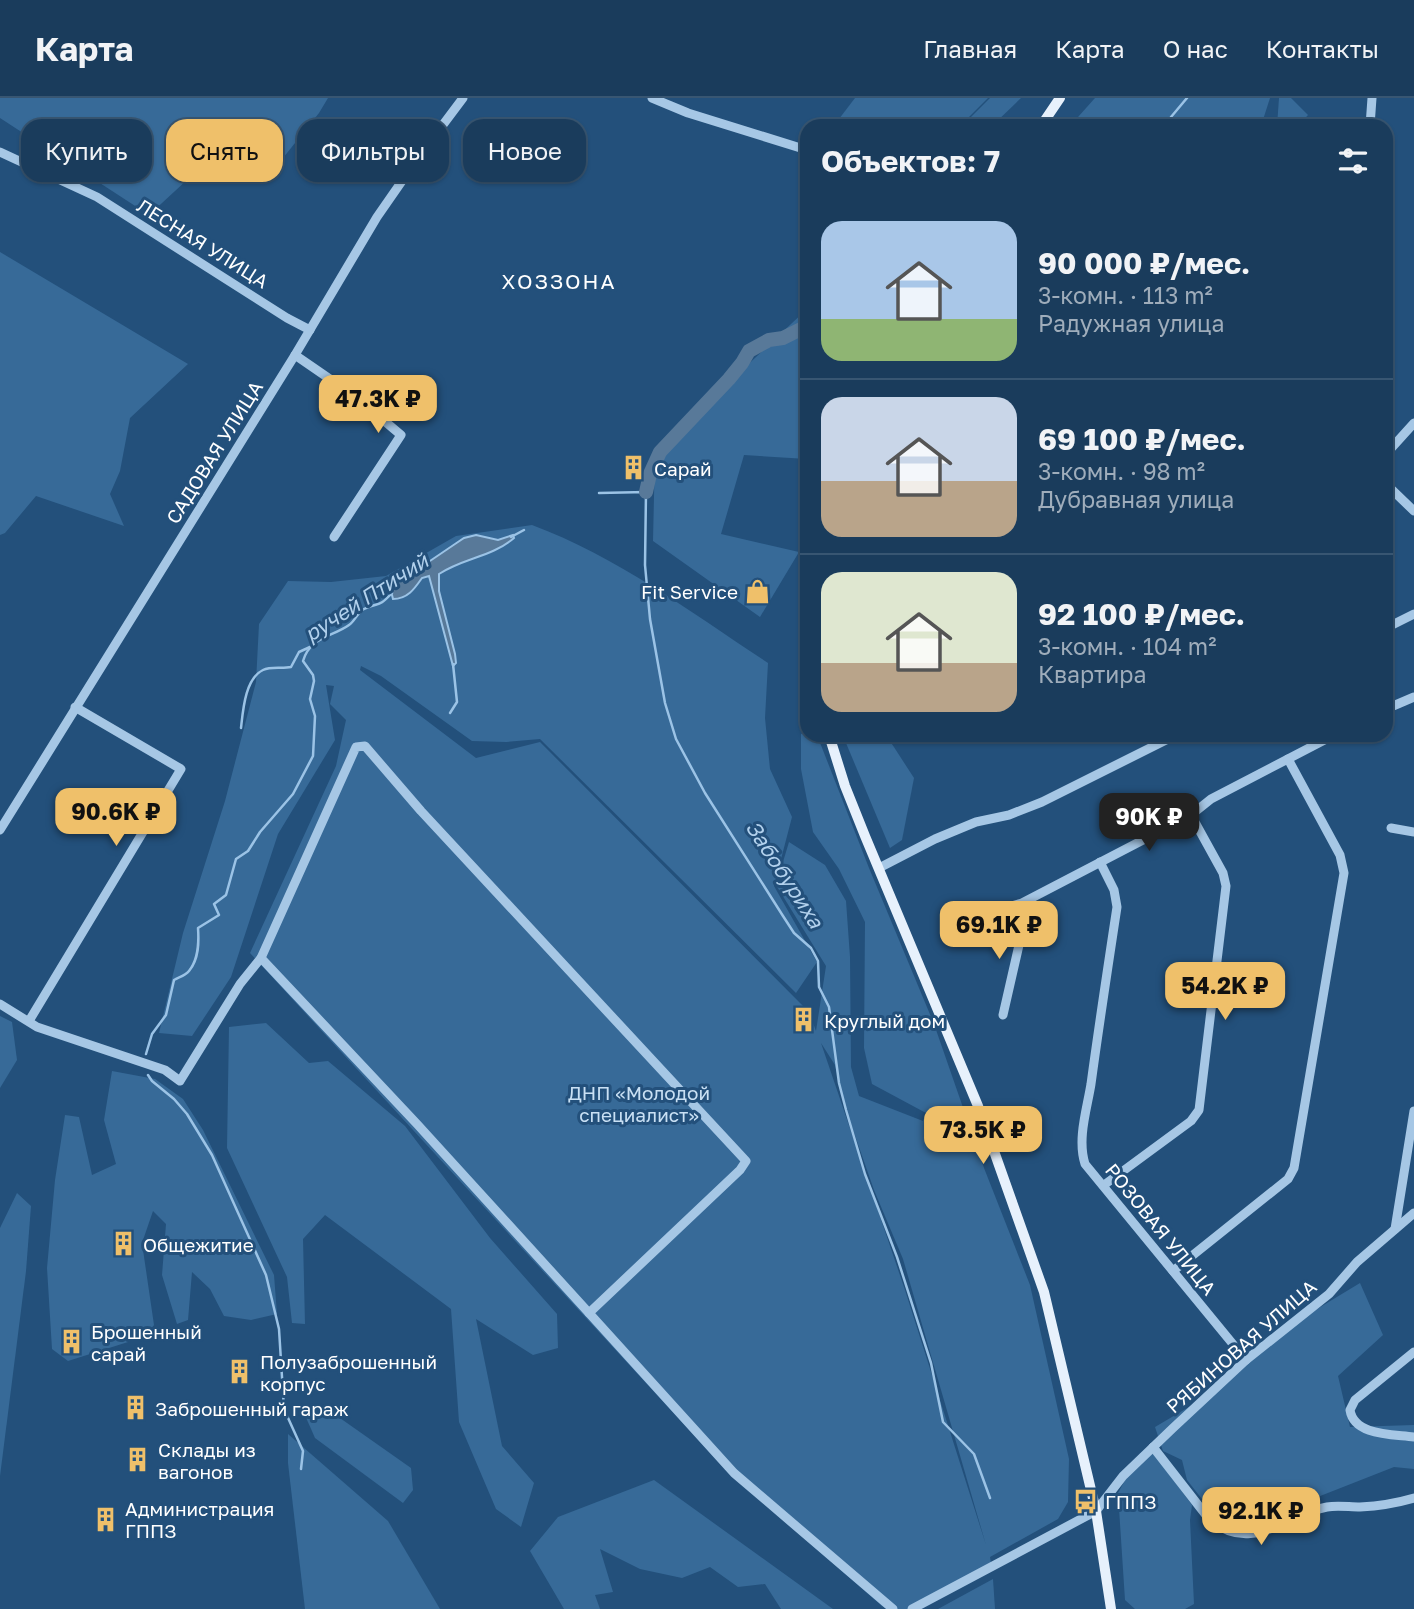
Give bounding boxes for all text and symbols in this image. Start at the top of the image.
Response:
text: Карта [35,29,134,68]
text: Главная [923,34,1017,63]
text: Карта [1055,34,1125,63]
text: О нас [1163,34,1228,63]
text: Контакты [1266,34,1379,63]
chip: Купить [21,119,152,182]
chip: Снять [166,119,283,182]
chip: Фильтры [297,119,449,182]
chip: Новое [463,119,586,182]
icon: filters [1334,142,1372,180]
text: Объектов: 7 [821,143,1000,179]
street label: ЛЕСНАЯ УЛИЦА [133,193,273,293]
text: 90 000 ₽/мес. [1038,245,1250,281]
icon: home [877,249,961,333]
district label: ХОЗЗОНА [501,268,617,294]
text: 3-комн. · 113 m² [1038,281,1213,309]
text: Радужная улица [1038,309,1225,337]
street label: САДОВАЯ УЛИЦА [161,376,267,528]
pin: 47.3K ₽ [313,376,443,435]
text: 47.3K ₽ [335,384,421,412]
text: 69 100 ₽/мес. [1038,421,1246,457]
icon: home [877,425,961,509]
building icon: Сарай [620,454,648,482]
place label: Сарай [654,457,712,480]
text: 3-комн. · 98 m² [1038,457,1205,485]
text: Дубравная улица [1038,485,1234,513]
water label: ручей Птичий [299,547,434,647]
shop icon: Fit Service [744,577,772,605]
place label: Fit Service [641,580,738,603]
text: 92 100 ₽/мес. [1038,596,1245,632]
icon: home [877,600,961,684]
text: 3-комн. · 104 m² [1038,632,1216,660]
text: Квартира [1038,660,1146,688]
pin: 90.6K ₽ [51,788,181,848]
pin: 90K ₽ [1100,794,1198,853]
text: 90.6K ₽ [71,797,161,825]
text: 90K ₽ [1115,802,1183,830]
water label: Забобуриха [741,815,830,934]
pin: 69.1K ₽ [934,902,1064,961]
text: 69.1K ₽ [956,910,1042,938]
pin: 54.2K ₽ [1160,962,1290,1022]
text: 54.2K ₽ [1181,971,1269,999]
building icon: Круглый дом [790,1006,818,1034]
place label: Круглый дом [824,1009,945,1032]
park label: ДНП «Молодой специалист» [568,1081,710,1126]
pin: 73.5K ₽ [918,1107,1048,1166]
text: 73.5K ₽ [940,1115,1026,1143]
street label: РОЗОВАЯ УЛИЦА [1101,1158,1221,1300]
building icon: Общежитие [109,1230,137,1258]
place label: Общежитие [143,1233,254,1256]
street label: РЯБИНОВАЯ УЛИЦА [1161,1274,1321,1417]
place label: Брошенный сарай [91,1320,202,1365]
building icon: Брошенный сарай [57,1328,85,1356]
place label: Полузаброшенный корпус [260,1350,437,1395]
building icon: Полузаброшенный корпус [226,1358,254,1386]
building icon: Заброшенный гараж [121,1394,149,1422]
place label: Заброшенный гараж [155,1397,349,1420]
place label: Склады из вагонов [158,1438,256,1483]
building icon: Склады из вагонов [124,1446,152,1474]
bus stop icon: ГППЗ [1071,1487,1099,1515]
pin: 92.1K ₽ [1196,1488,1326,1547]
place label: ГППЗ [1105,1490,1156,1513]
text: 92.1K ₽ [1218,1496,1304,1524]
place label: Администрация ГППЗ [125,1497,274,1542]
building icon: Администрация ГППЗ [91,1505,119,1533]

